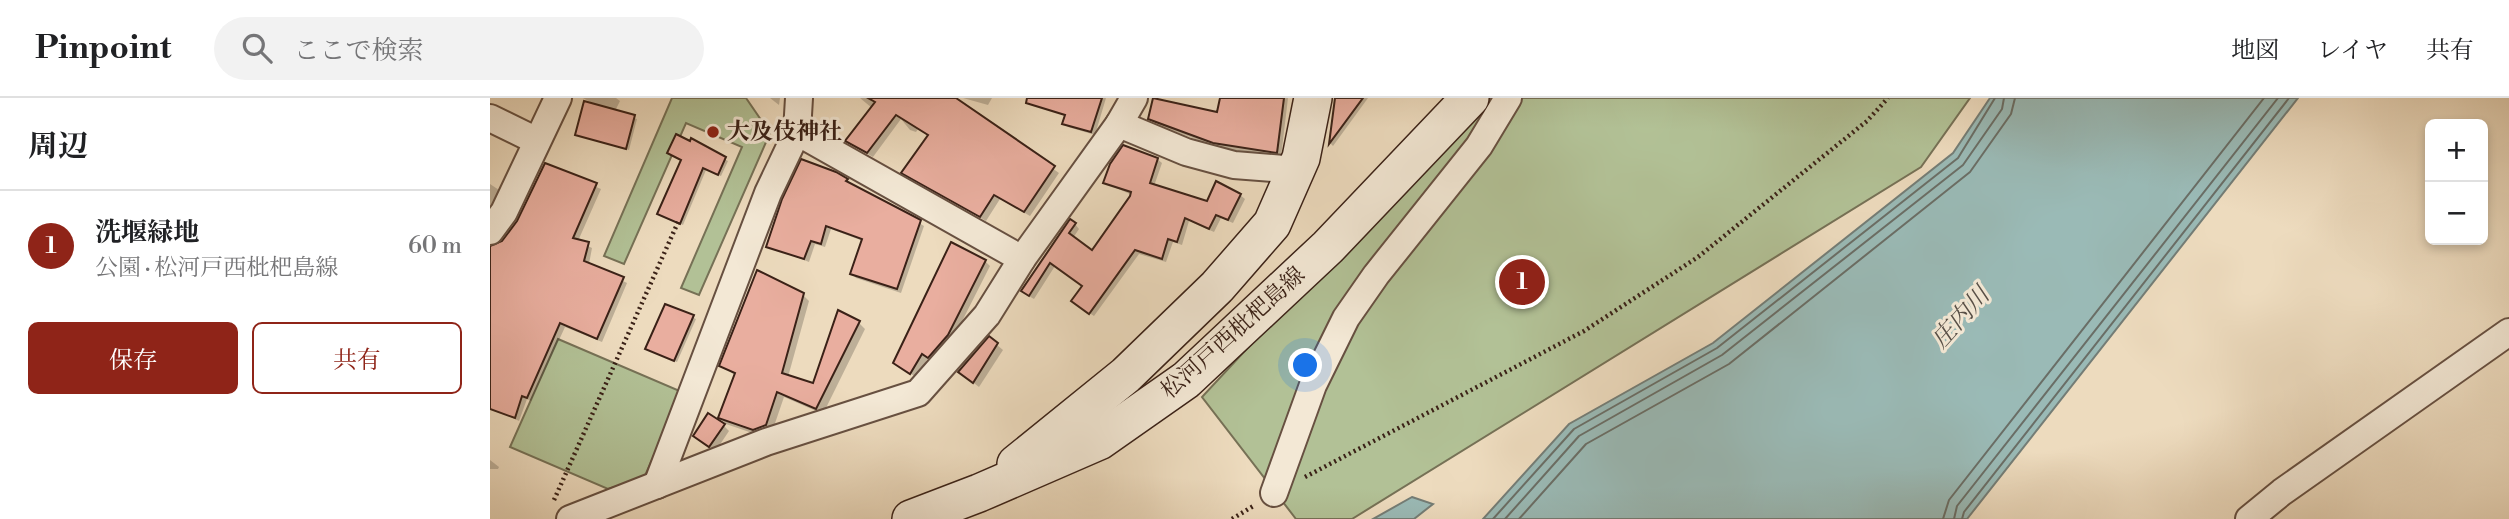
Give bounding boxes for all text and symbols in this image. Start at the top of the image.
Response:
search box [214,17,704,80]
text: Pinpoint [35,28,172,69]
icon: search [238,29,276,67]
text: ここで検索 [294,35,424,67]
text: 地図 [2231,36,2279,66]
text: レイヤ [2317,36,2388,66]
text: 共有 [2426,36,2474,66]
place label: 大及伎神社 [727,118,842,146]
map controls [2425,119,2488,245]
button: + [2425,119,2488,182]
marker: 大及伎神社 [705,124,721,140]
text: 周辺 [28,128,88,166]
button: − [2425,182,2488,245]
text: 洗堰緑地 [95,217,199,249]
text: 1 [45,232,57,260]
text: 60 m [408,232,462,260]
text: 公園 · 松河戸西枇杷島線 [95,254,338,282]
pin: 1 [1499,256,1545,308]
street label: 松河戸西枇杷島線 [1155,261,1311,405]
water label: 庄内川 [1926,279,1998,355]
button: 保存 [28,322,238,394]
button: 共有 [252,322,462,394]
your location [1288,348,1322,382]

